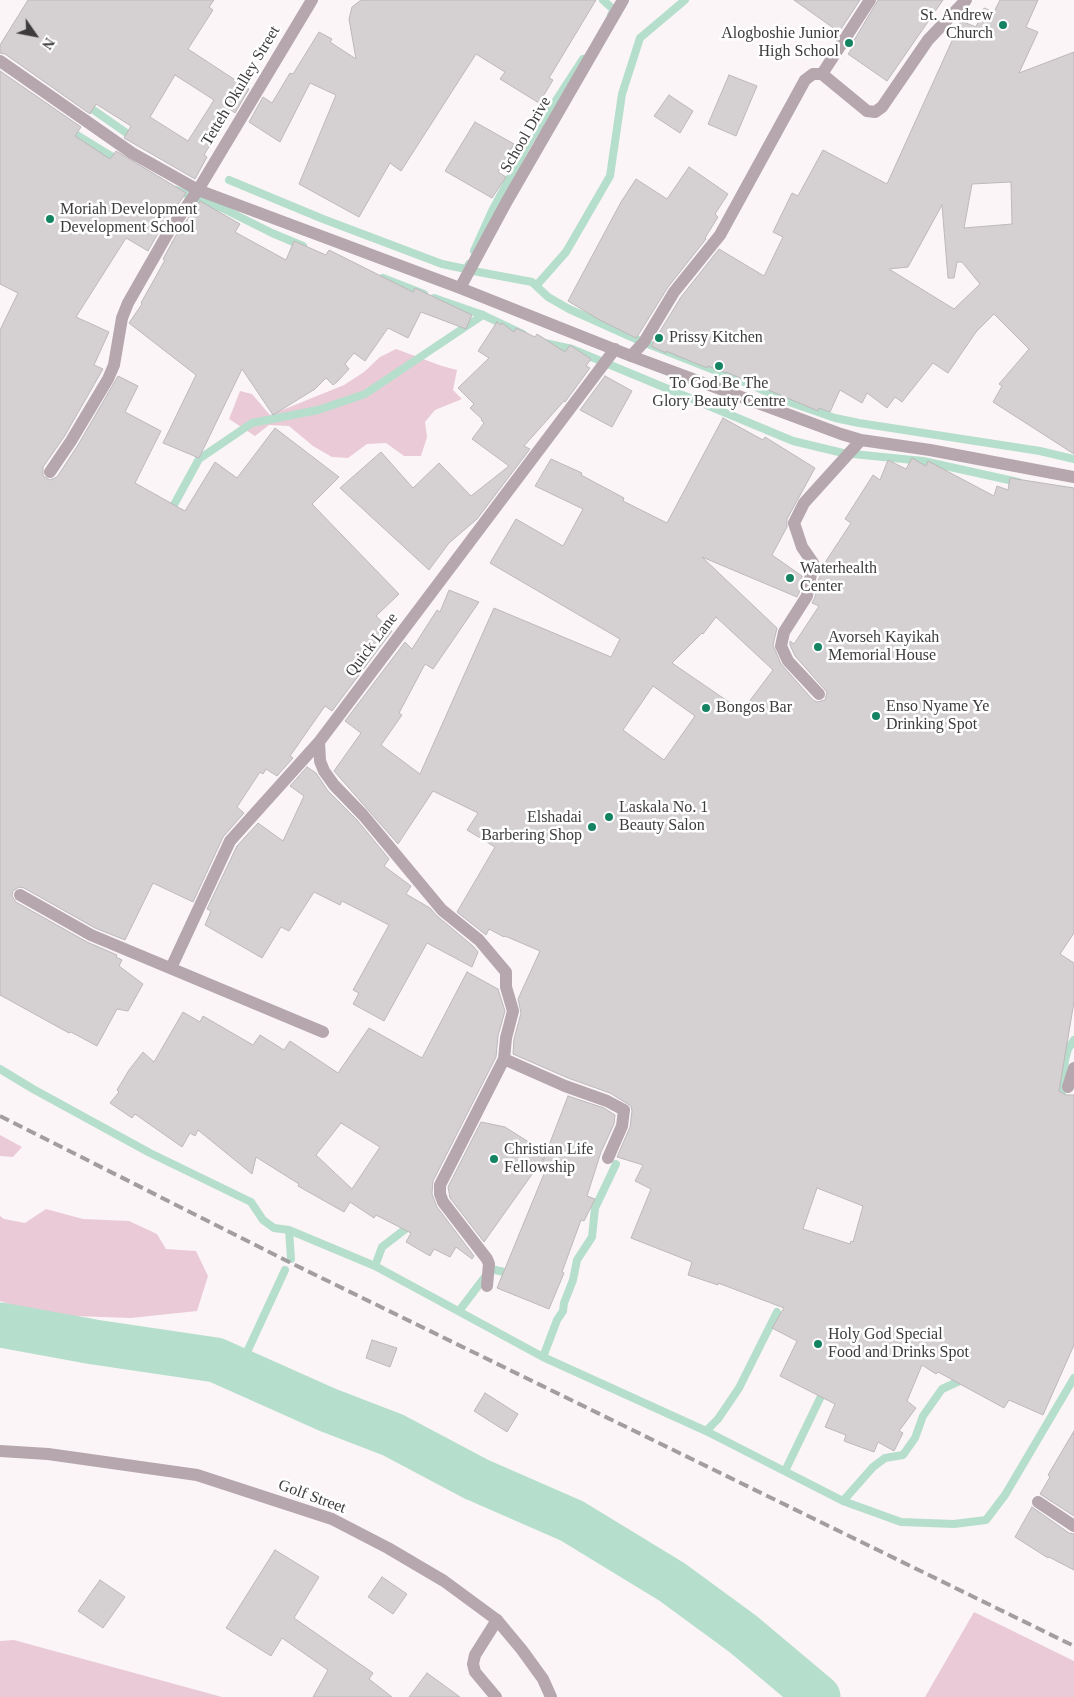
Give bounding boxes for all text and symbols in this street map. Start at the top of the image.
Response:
place label: St. Andrew Church [920,6,993,44]
north arrow [10,10,60,60]
marker: St. Andrew Church [997,19,1009,31]
street label: Tetteh Okulley Street [198,23,284,149]
place label: Alogboshie Junior High School [721,24,839,62]
text: N [39,35,57,52]
marker: Alogboshie Junior High School [843,37,855,49]
street label: School Drive [496,93,556,177]
place label: Moriah Development Development School [60,200,197,238]
marker: Moriah Development Development School [44,213,56,225]
place label: Prissy Kitchen [669,328,763,348]
marker: Prissy Kitchen [653,332,665,344]
marker: To God Be The Glory Beauty Centre [713,360,725,372]
place label: To God Be The Glory Beauty Centre [652,374,786,412]
place label: Waterhealth Center [800,559,877,597]
marker: Waterhealth Center [784,572,796,584]
street label: Quick Lane [342,609,402,681]
place label: Avorseh Kayikah Memorial House [828,628,939,666]
marker: Avorseh Kayikah Memorial House [812,641,824,653]
place label: Enso Nyame Ye Drinking Spot [886,697,989,735]
place label: Bongos Bar [716,698,792,718]
marker: Bongos Bar [700,702,712,714]
marker: Enso Nyame Ye Drinking Spot [870,710,882,722]
place label: Laskala No. 1 Beauty Salon [619,798,708,836]
place label: Elshadai Barbering Shop [481,808,582,846]
marker: Laskala No. 1 Beauty Salon [603,811,615,823]
marker: Elshadai Barbering Shop [586,821,598,833]
place label: Christian Life Fellowship [504,1140,593,1178]
marker: Christian Life Fellowship [488,1153,500,1165]
place label: Holy God Special Food and Drinks Spot [828,1325,969,1363]
marker: Holy God Special Food and Drinks Spot [812,1338,824,1350]
street label: Golf Street [276,1476,348,1518]

